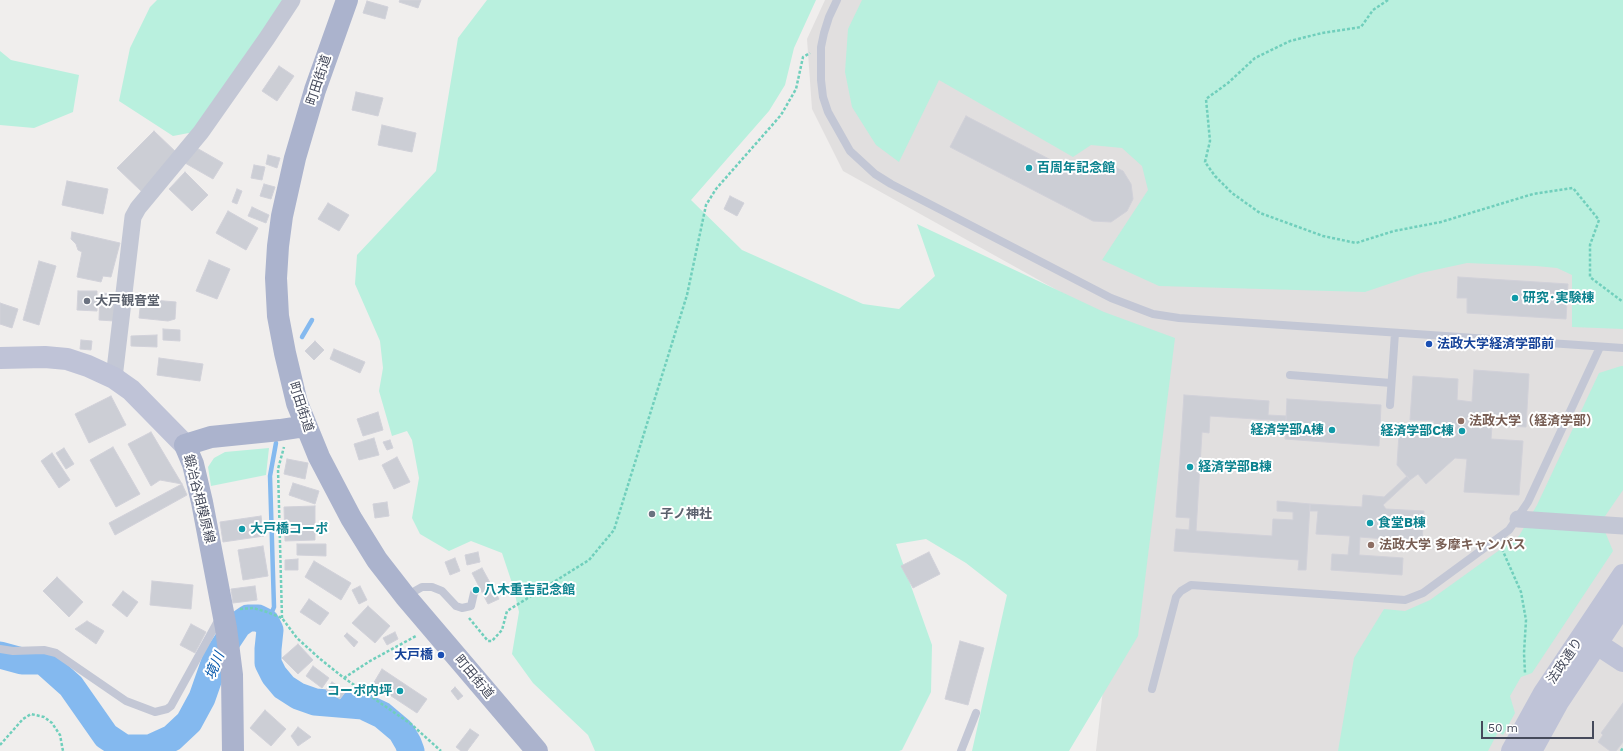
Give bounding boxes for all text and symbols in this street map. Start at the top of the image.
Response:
street label: 町田街道 [304,53,334,107]
place label: 百周年記念館 [1037,160,1115,176]
marker: 百周年記念館 [1024,163,1034,173]
place label: 研究･実験棟 [1523,290,1594,306]
place label: 大戸観音堂 [95,293,160,309]
marker: 研究･実験棟 [1510,293,1520,303]
marker: 大戸観音堂 [82,296,92,306]
place label: 法政大学経済学部前 [1437,336,1554,352]
marker: 法政大学経済学部前 [1424,339,1434,349]
street label: 町田街道 [286,380,316,434]
place label: 法政大学（経済学部） [1469,413,1599,429]
marker: 法政大学（経済学部） [1456,416,1466,426]
place label: 経済学部A棟 [1250,422,1324,438]
place label: 経済学部C棟 [1380,423,1454,439]
marker: 経済学部A棟 [1327,425,1337,435]
marker: 経済学部C棟 [1457,426,1467,436]
street label: 鍛冶谷相模原線 [180,453,218,545]
place label: 経済学部B棟 [1198,459,1272,475]
marker: 経済学部B棟 [1185,462,1195,472]
place label: 子ノ神社 [660,506,712,522]
marker: 子ノ神社 [647,509,657,519]
place label: 食堂B棟 [1378,515,1426,531]
marker: 食堂B棟 [1365,518,1375,528]
place label: 大戸橋コーポ [250,521,328,537]
marker: 大戸橋コーポ [237,524,247,534]
place label: 法政大学 多摩キャンパス [1379,537,1526,553]
marker: 法政大学 多摩キャンパス [1366,540,1376,550]
place label: 八木重吉記念館 [484,582,575,598]
marker: 八木重吉記念館 [471,585,481,595]
street label: 法政通り [1544,635,1586,687]
place label: 大戸橋 [394,647,433,663]
water label: 境川 [202,650,228,682]
marker: 大戸橋 [436,650,446,660]
street label: 町田街道 [451,652,497,702]
place label: コーポ内坪 [327,683,392,699]
marker: コーポ内坪 [395,686,405,696]
scale bar [1483,713,1596,739]
text: 50 m [1488,721,1518,735]

